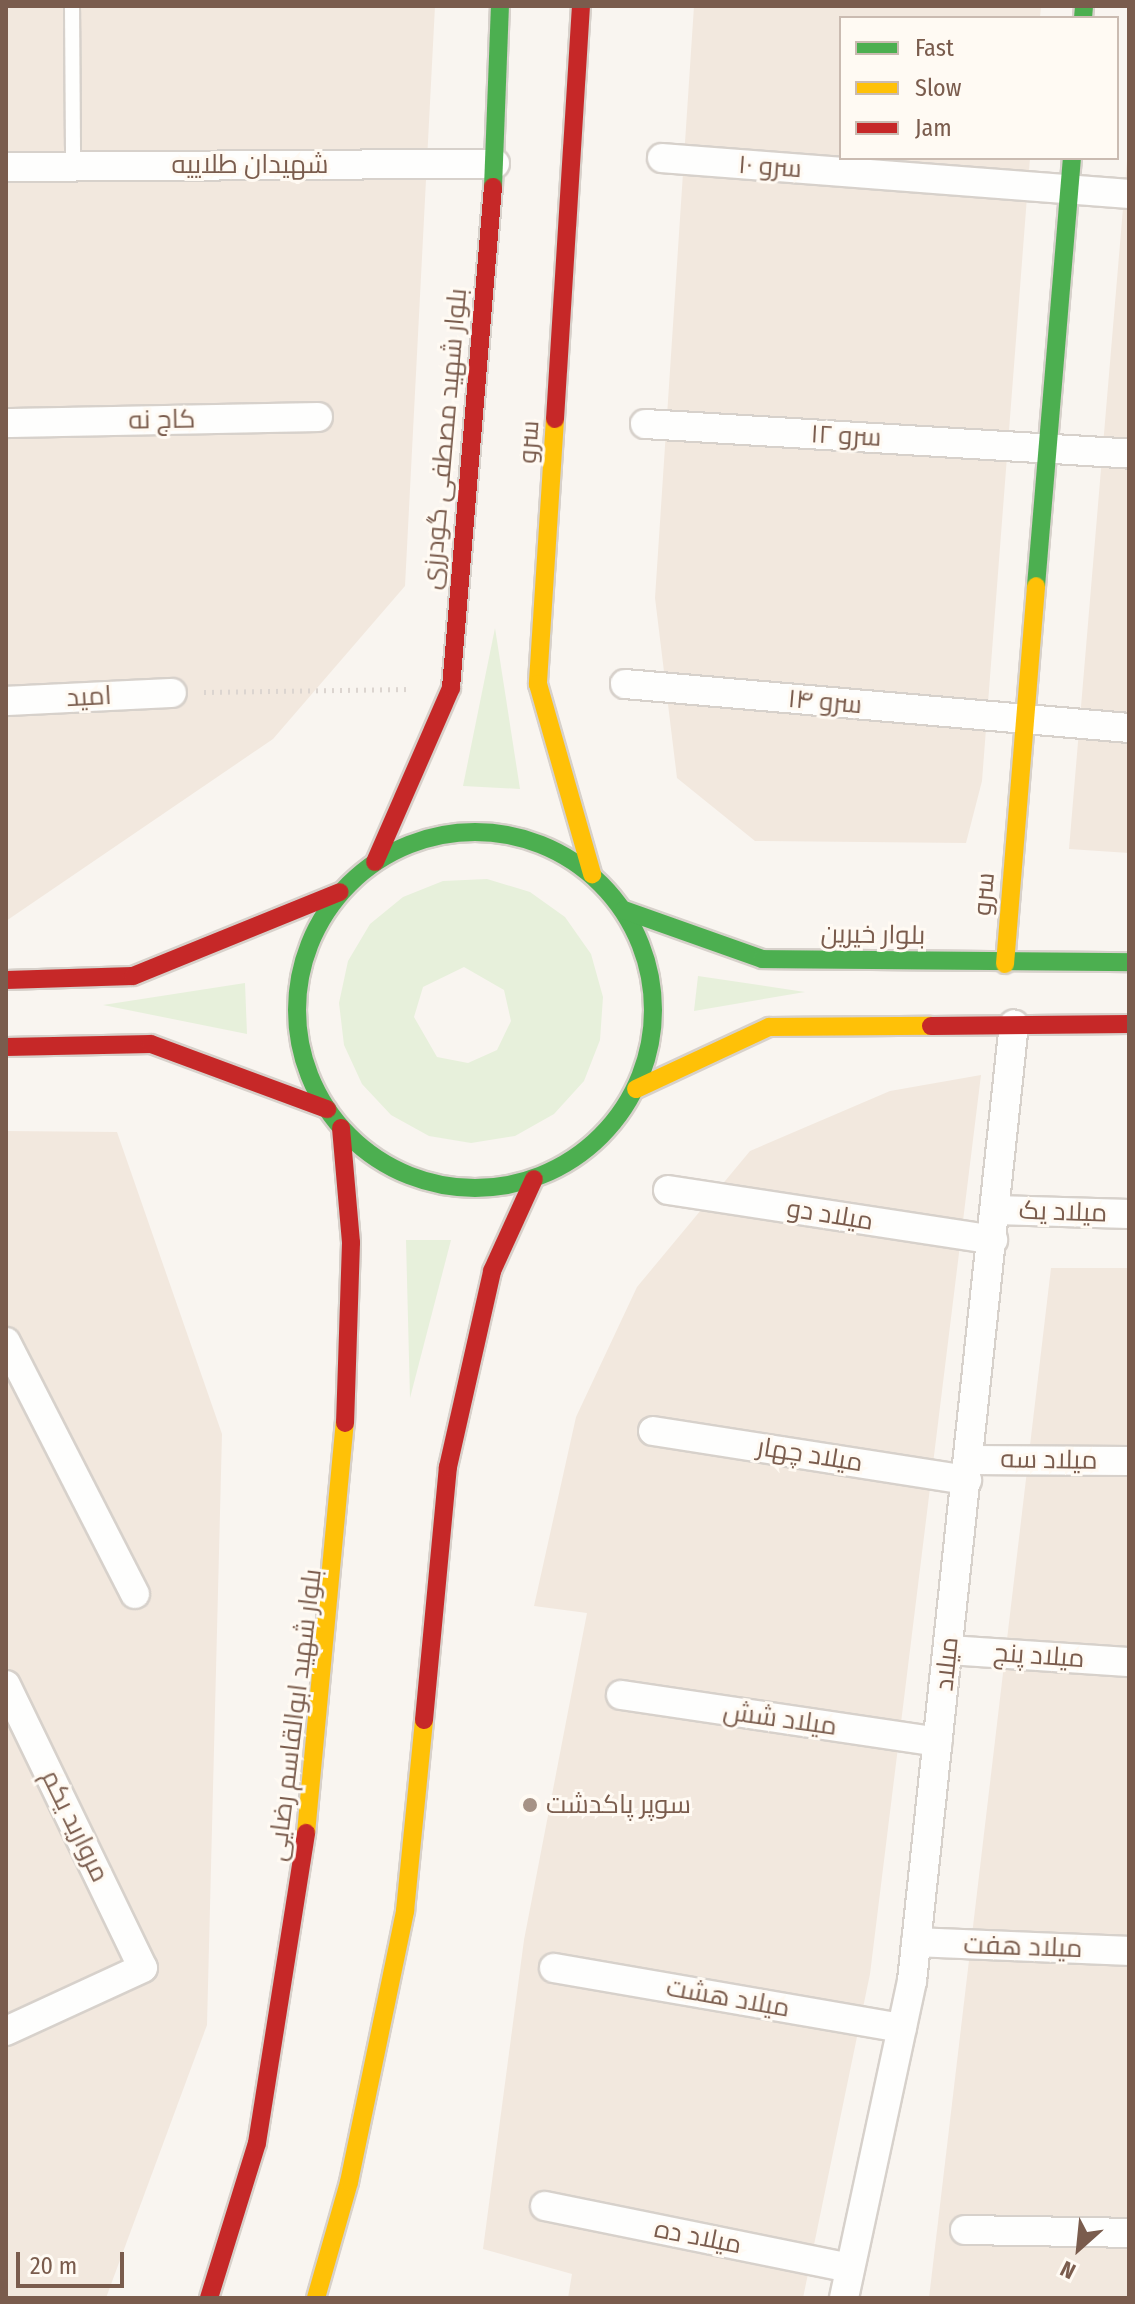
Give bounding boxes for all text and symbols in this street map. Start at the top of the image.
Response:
legend [839,16,1119,160]
text: Fast [915,34,954,62]
text: Slow [915,74,961,102]
text: Jam [915,114,952,142]
street label: شهیدان طلاییه [171,149,329,181]
street label: سرو ۱۰ [737,149,803,185]
street label: بلوار شهید مصطفی گودرزی [416,287,474,591]
street label: کاج نه [128,404,196,436]
street label: سرو [512,419,546,465]
street label: سرو ۱۲ [810,419,882,453]
street label: امید [66,680,112,714]
street label: سرو ۱۴ [787,683,863,721]
street label: سرو [967,871,1001,917]
street label: بلوار خیرین [820,918,926,952]
street label: میلاد دو [785,1193,875,1237]
street label: میلاد یک [1018,1195,1108,1229]
street label: میلاد چهار [755,1431,865,1479]
street label: میلاد سه [1000,1444,1098,1476]
street label: بلوار شهید ابوالقاسم رضایی [262,1567,328,1863]
street label: میلاد [929,1635,965,1693]
street label: میلاد پنج [992,1637,1086,1675]
street label: میلاد شش [721,1696,839,1742]
street label: مروارید یکم [35,1765,115,1887]
place label: سوپر پاکدشت [546,1789,691,1821]
marker: سوپر پاکدشت [521,1796,539,1814]
street label: میلاد هفت [963,1929,1083,1965]
street label: میلاد هشت [664,1972,792,2024]
north arrow [1039,2208,1119,2288]
street label: میلاد ده [652,2213,744,2261]
scale bar [20,2236,128,2286]
text: 20 m [30,2252,77,2280]
text: N [1056,2255,1080,2285]

